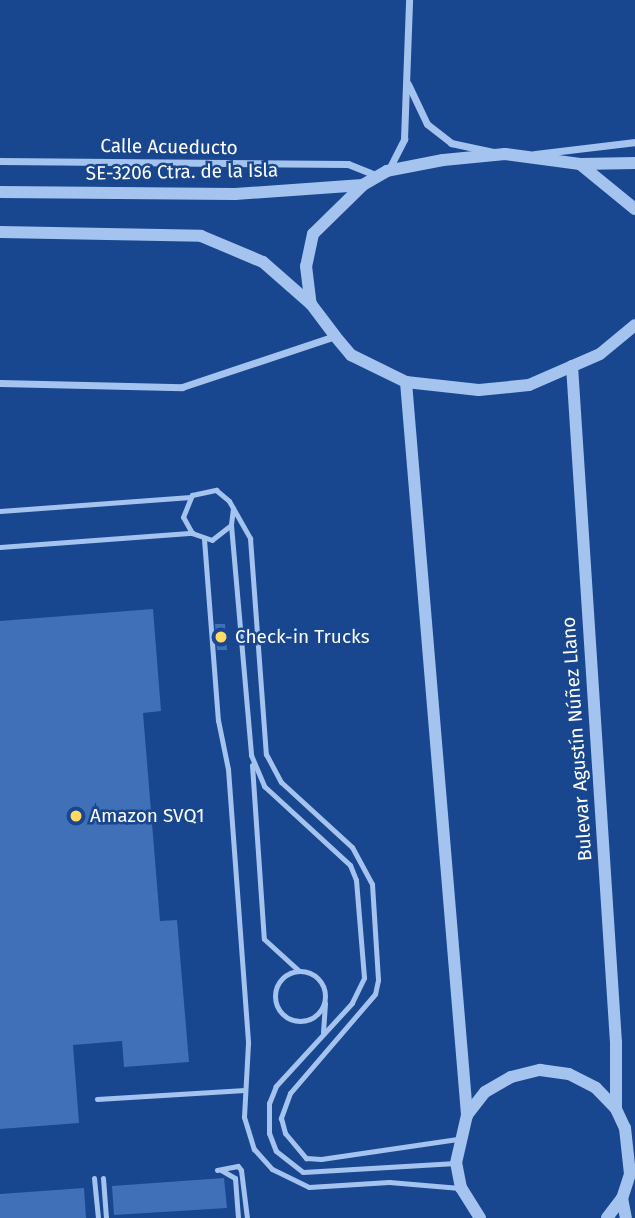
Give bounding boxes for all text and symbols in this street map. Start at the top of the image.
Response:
street label: Calle Acueducto [100,134,238,160]
street label: SE-3206 Ctra. de la Isla [86,159,278,185]
street label: Bulevar Agustín Núñez Llano [557,616,597,862]
place label: Check-in Trucks [235,626,370,648]
marker: Check-in Trucks [213,629,229,645]
place label: Amazon SVQ1 [90,805,205,827]
marker: Amazon SVQ1 [68,808,84,824]

